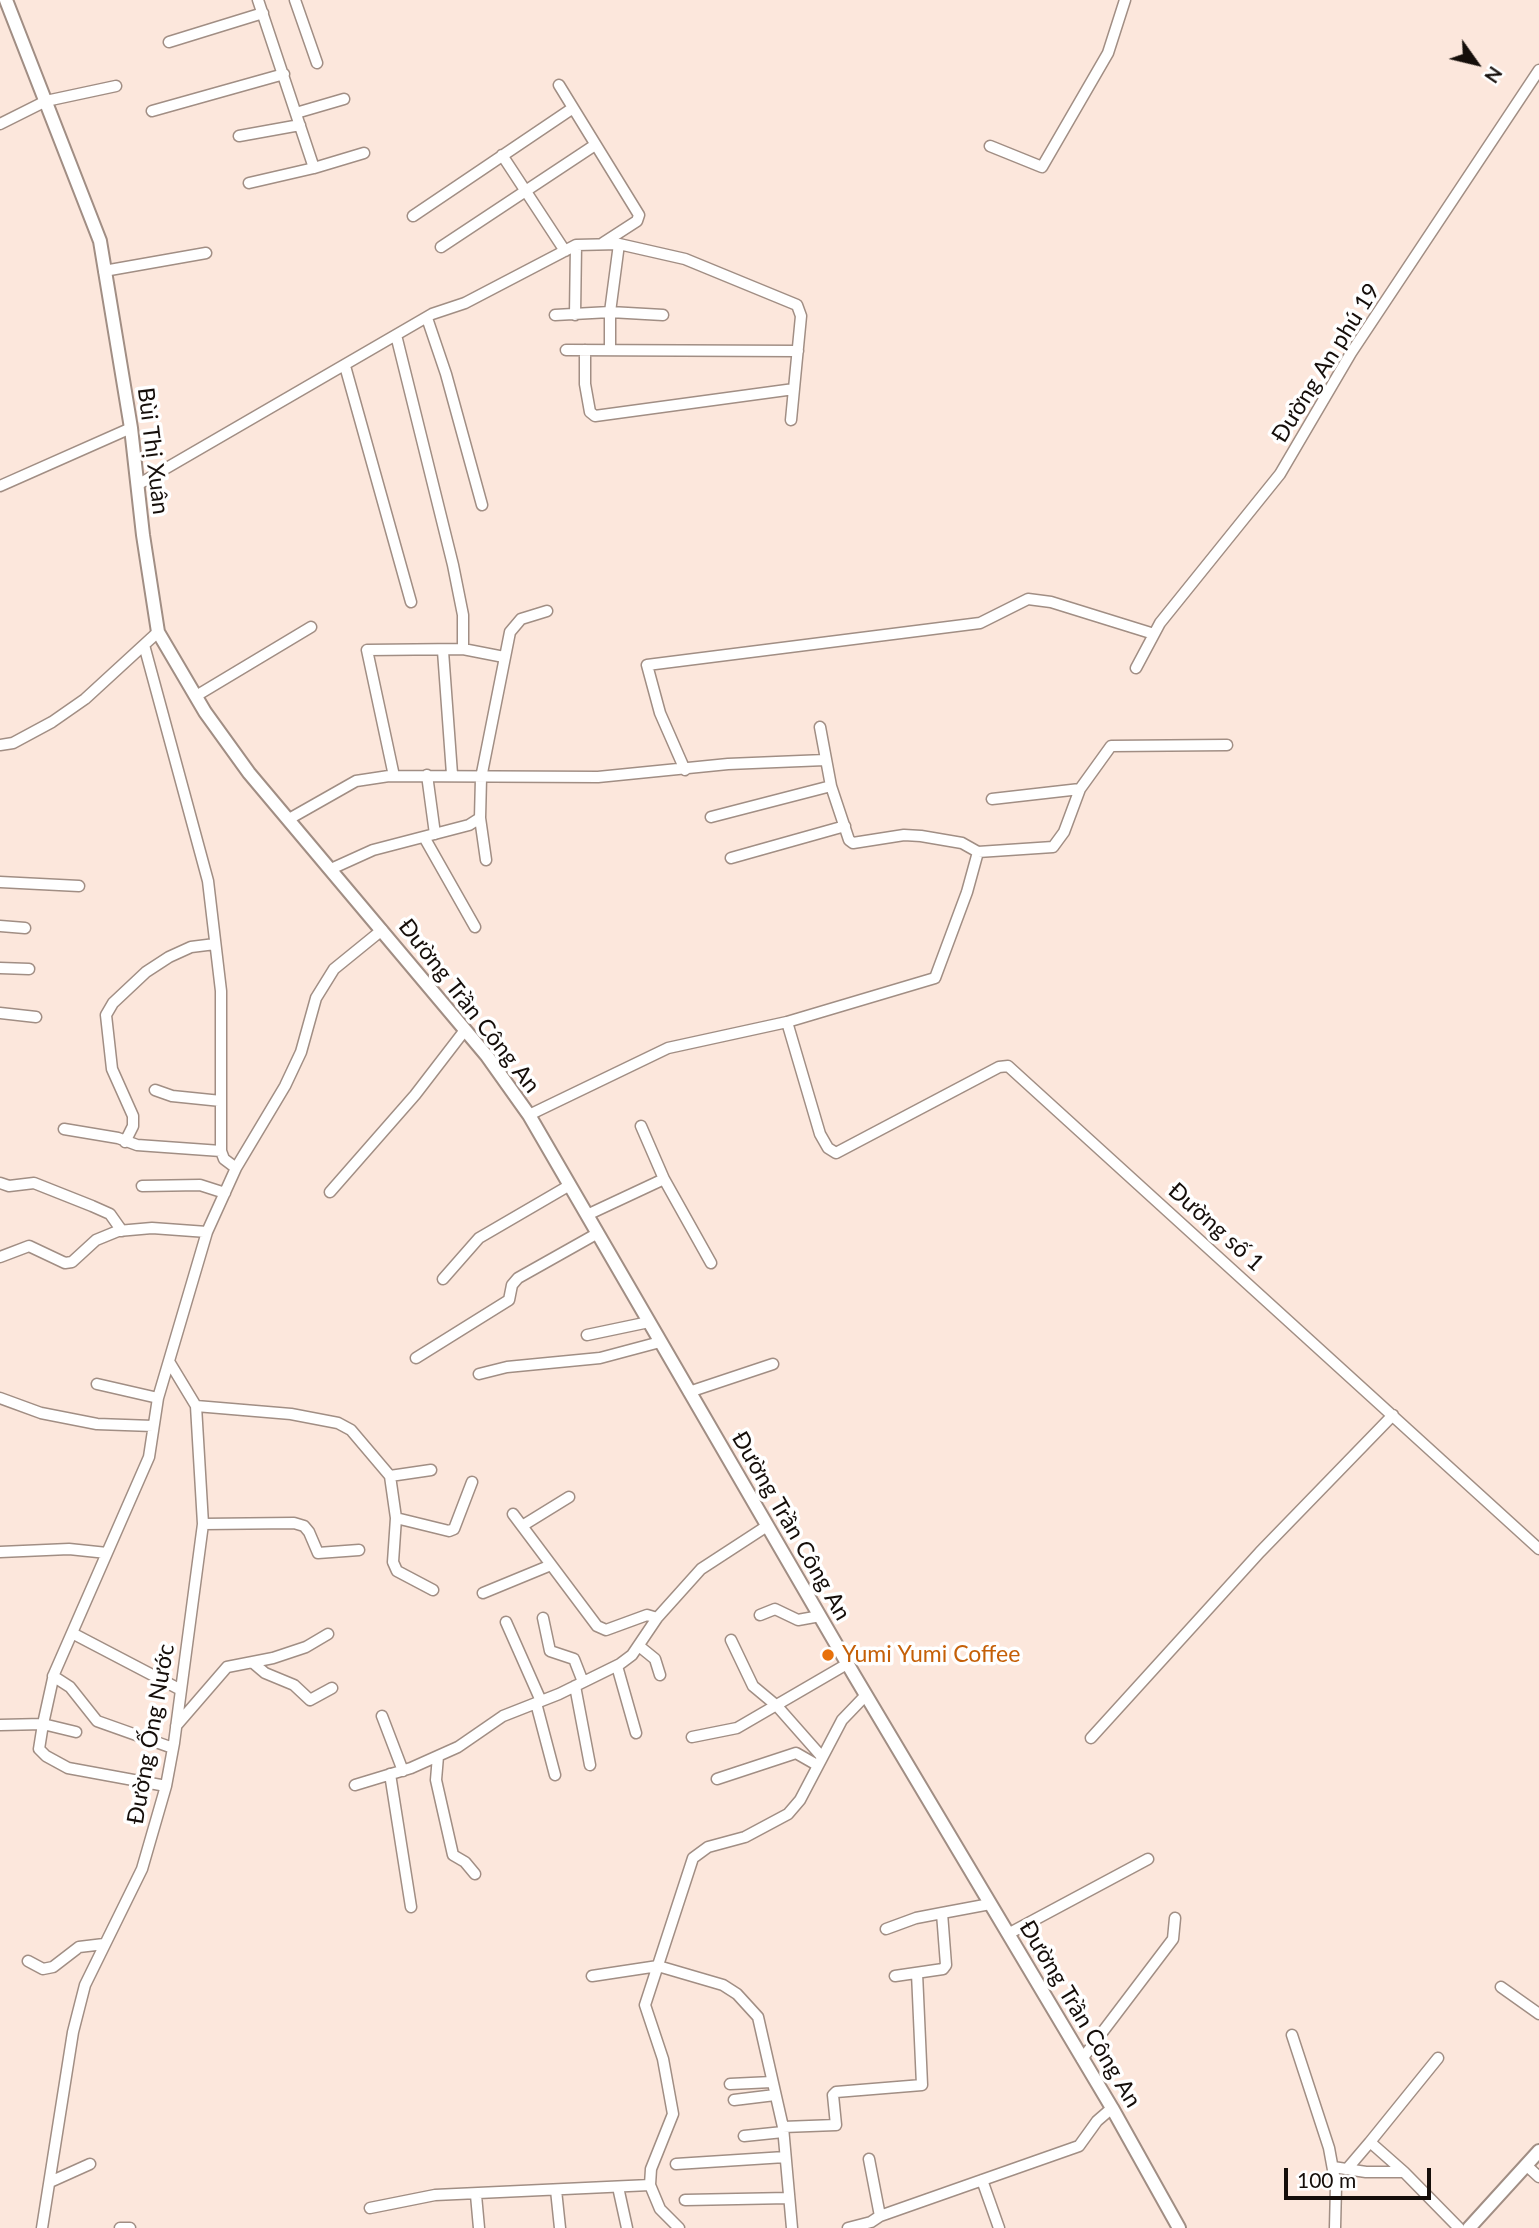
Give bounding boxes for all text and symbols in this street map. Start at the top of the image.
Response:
north arrow [1441,28,1511,98]
text: N [1480,63,1507,88]
street label: Đường An phú 19 [1266,278,1386,448]
street label: Bùi Thị Xuân [132,386,174,516]
street label: Đường Trần Công An [392,913,546,1099]
street label: Đường số 1 [1163,1177,1269,1277]
street label: Đường Trần Công An [726,1427,856,1625]
place label: Yumi Yumi Coffee [842,1641,1020,1669]
street label: Đường Ống Nước [122,1642,180,1826]
marker: Yumi Yumi Coffee [820,1647,836,1663]
street label: Đường Trần Công An [1013,1915,1147,2113]
scale bar [1287,2154,1434,2198]
text: 100 m [1297,2167,1356,2192]

